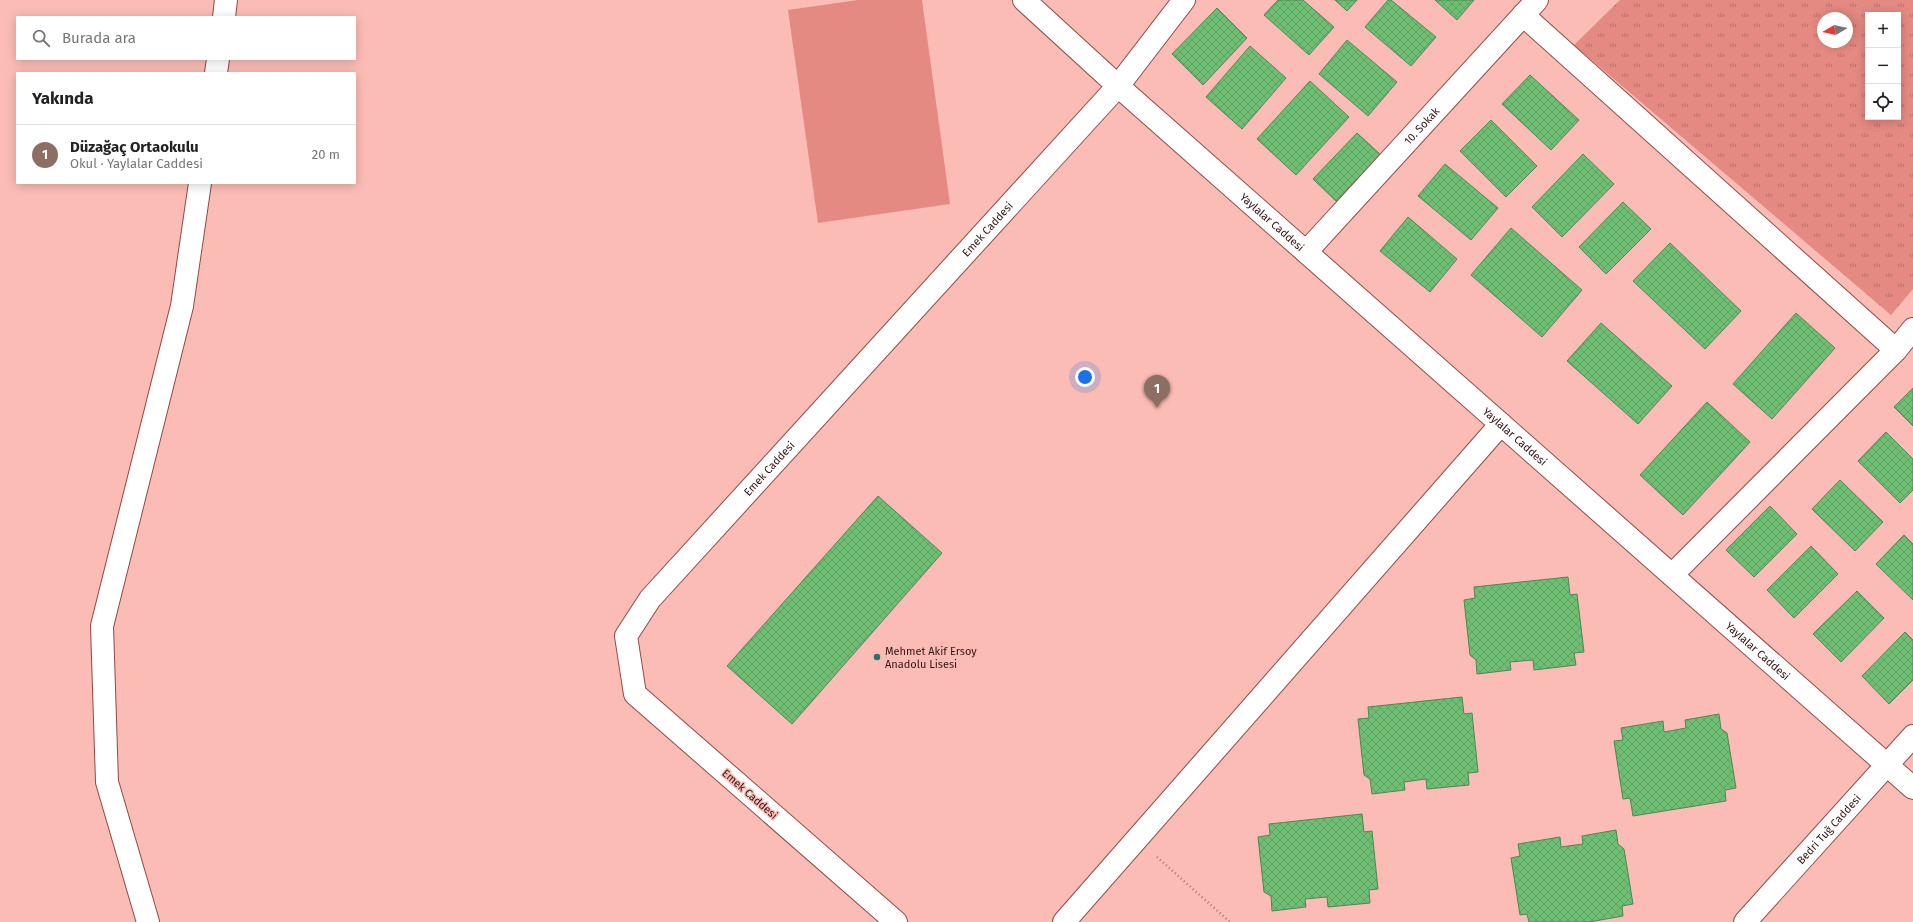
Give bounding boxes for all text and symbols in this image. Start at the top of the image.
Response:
north arrow [1817,12,1853,48]
map controls [1865,12,1901,120]
button: + [1865,12,1901,48]
search box [16,16,356,60]
icon: search [30,27,52,49]
text: Burada ara [62,29,136,47]
button: − [1865,48,1901,84]
button: locate [1865,84,1901,120]
text: Yakında [32,88,93,109]
street label: 10. Sokak [1402,105,1442,148]
text: Düzağaç Ortaokulu [70,138,199,156]
text: 1 [42,147,48,162]
text: 20 m [312,147,340,162]
text: Okul · Yaylalar Caddesi [70,156,203,171]
street label: Yaylalar Caddesi [1237,191,1307,254]
street label: Emek Caddesi [960,200,1016,259]
your location [1075,367,1095,387]
pin: 1 [1144,375,1170,408]
street label: Yaylalar Caddesi [1480,405,1549,469]
street label: Emek Caddesi [741,439,798,499]
street label: Yaylalar Caddesi [1723,620,1792,683]
place label: Mehmet Akif Ersoy Anadolu Lisesi [885,645,977,671]
marker: Mehmet Akif Ersoy Anadolu Lisesi [872,652,882,662]
street label: Emek Caddesi [719,767,780,822]
street label: Bedri Tuğ Caddesi [1794,792,1864,867]

